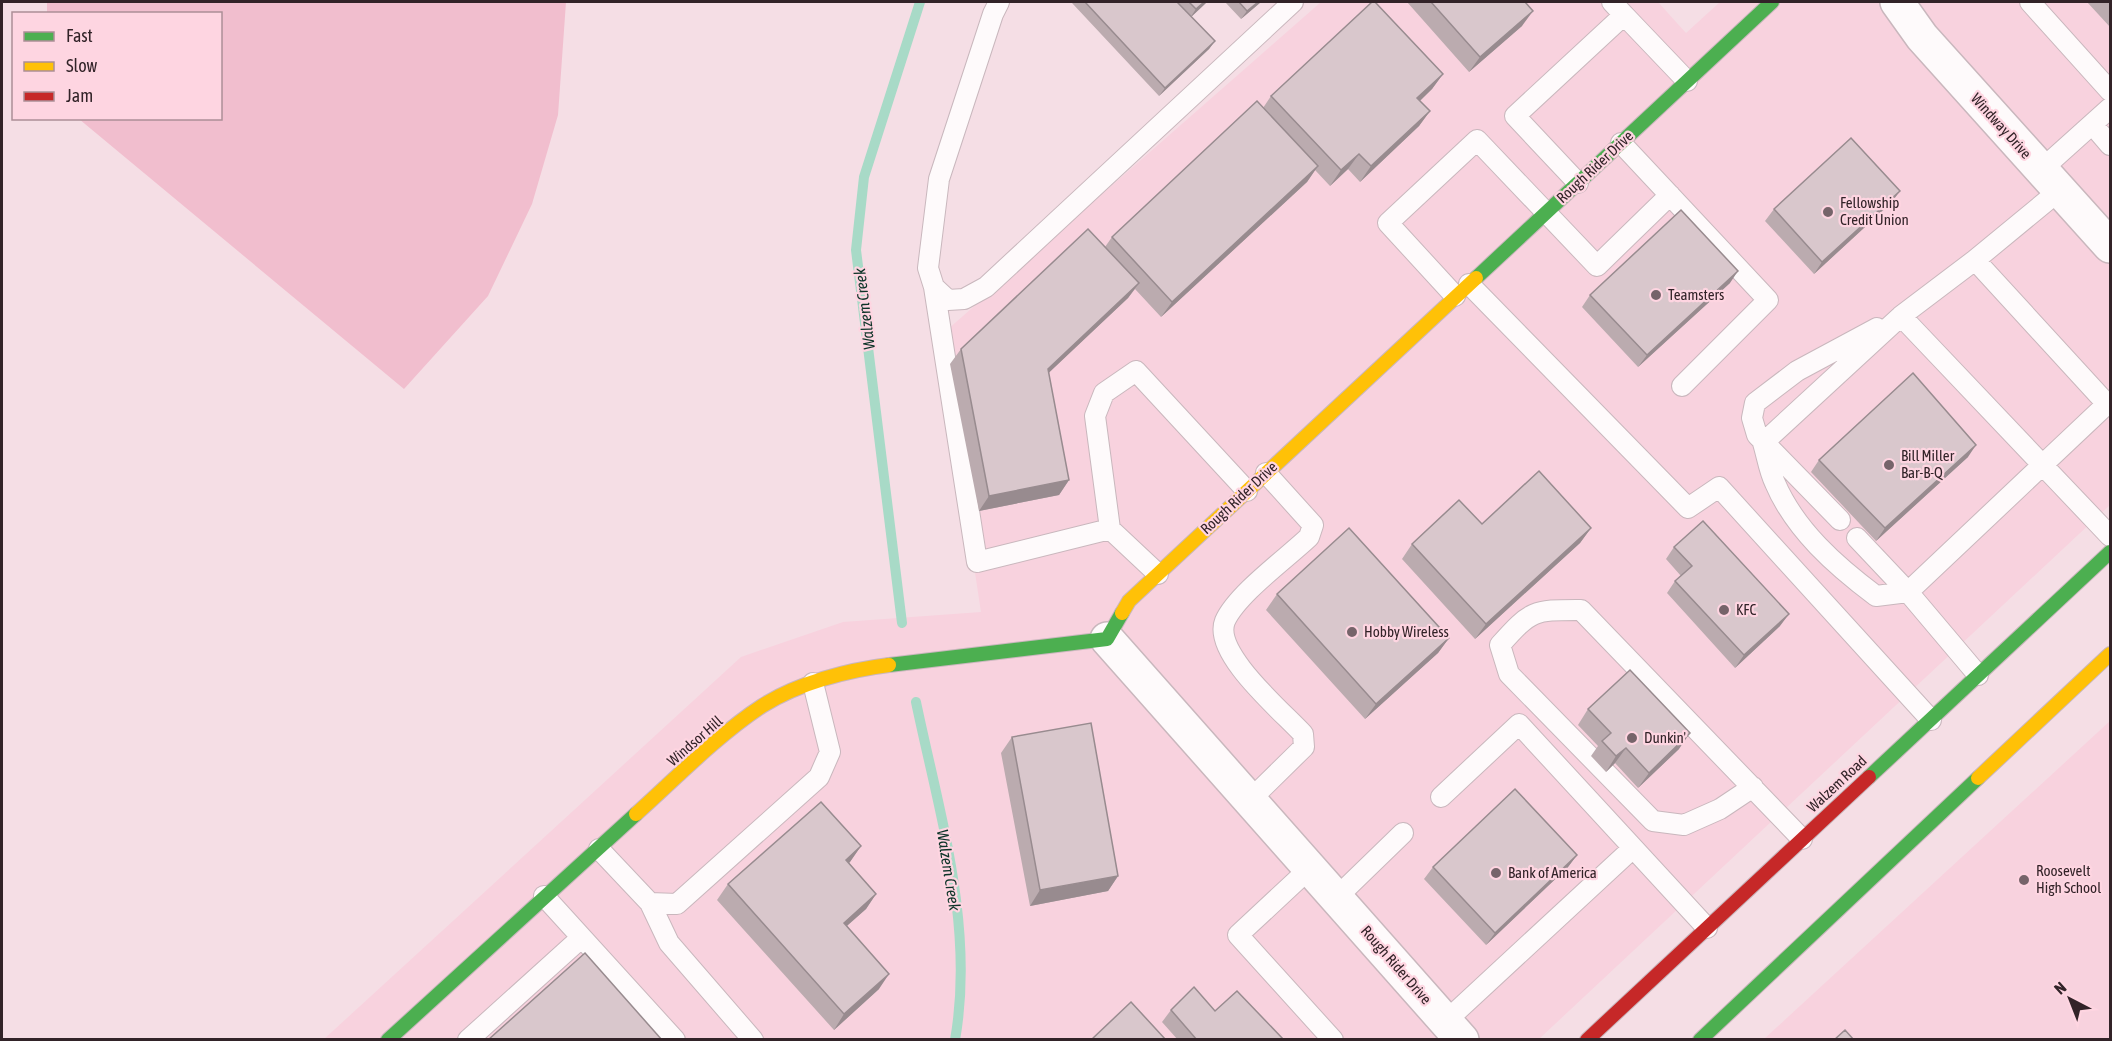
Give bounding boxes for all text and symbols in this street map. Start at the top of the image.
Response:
legend [12,12,222,120]
text: Fast [66,25,93,46]
text: Slow [66,55,97,76]
text: Jam [66,85,93,106]
street label: Windway Drive [1968,90,2035,162]
street label: Rough Rider Drive [1553,127,1636,206]
place label: Fellowship Credit Union [1840,194,1909,228]
marker: Fellowship Credit Union [1821,205,1835,219]
water label: Walzem Creek [850,266,878,351]
place label: Teamsters [1668,286,1724,303]
marker: Teamsters [1649,288,1663,302]
place label: Bill Miller Bar-B-Q [1901,447,1955,481]
street label: Rough Rider Drive [1197,458,1280,537]
marker: Bill Miller Bar-B-Q [1882,458,1896,472]
place label: KFC [1736,601,1756,618]
marker: KFC [1717,603,1731,617]
place label: Hobby Wireless [1364,623,1449,640]
marker: Hobby Wireless [1345,625,1359,639]
street label: Windsor Hill [664,712,726,769]
place label: Dunkin' [1644,729,1686,746]
marker: Dunkin' [1625,731,1639,745]
street label: Walzem Road [1803,752,1870,815]
water label: Walzem Creek [934,828,964,913]
place label: Roosevelt High School [2036,862,2101,896]
place label: Bank of America [1508,864,1597,881]
marker: Bank of America [1489,866,1503,880]
marker: Roosevelt High School [2017,873,2031,887]
street label: Rough Rider Drive [1358,922,1435,1007]
north arrow [2040,969,2100,1029]
text: N [2050,978,2069,998]

